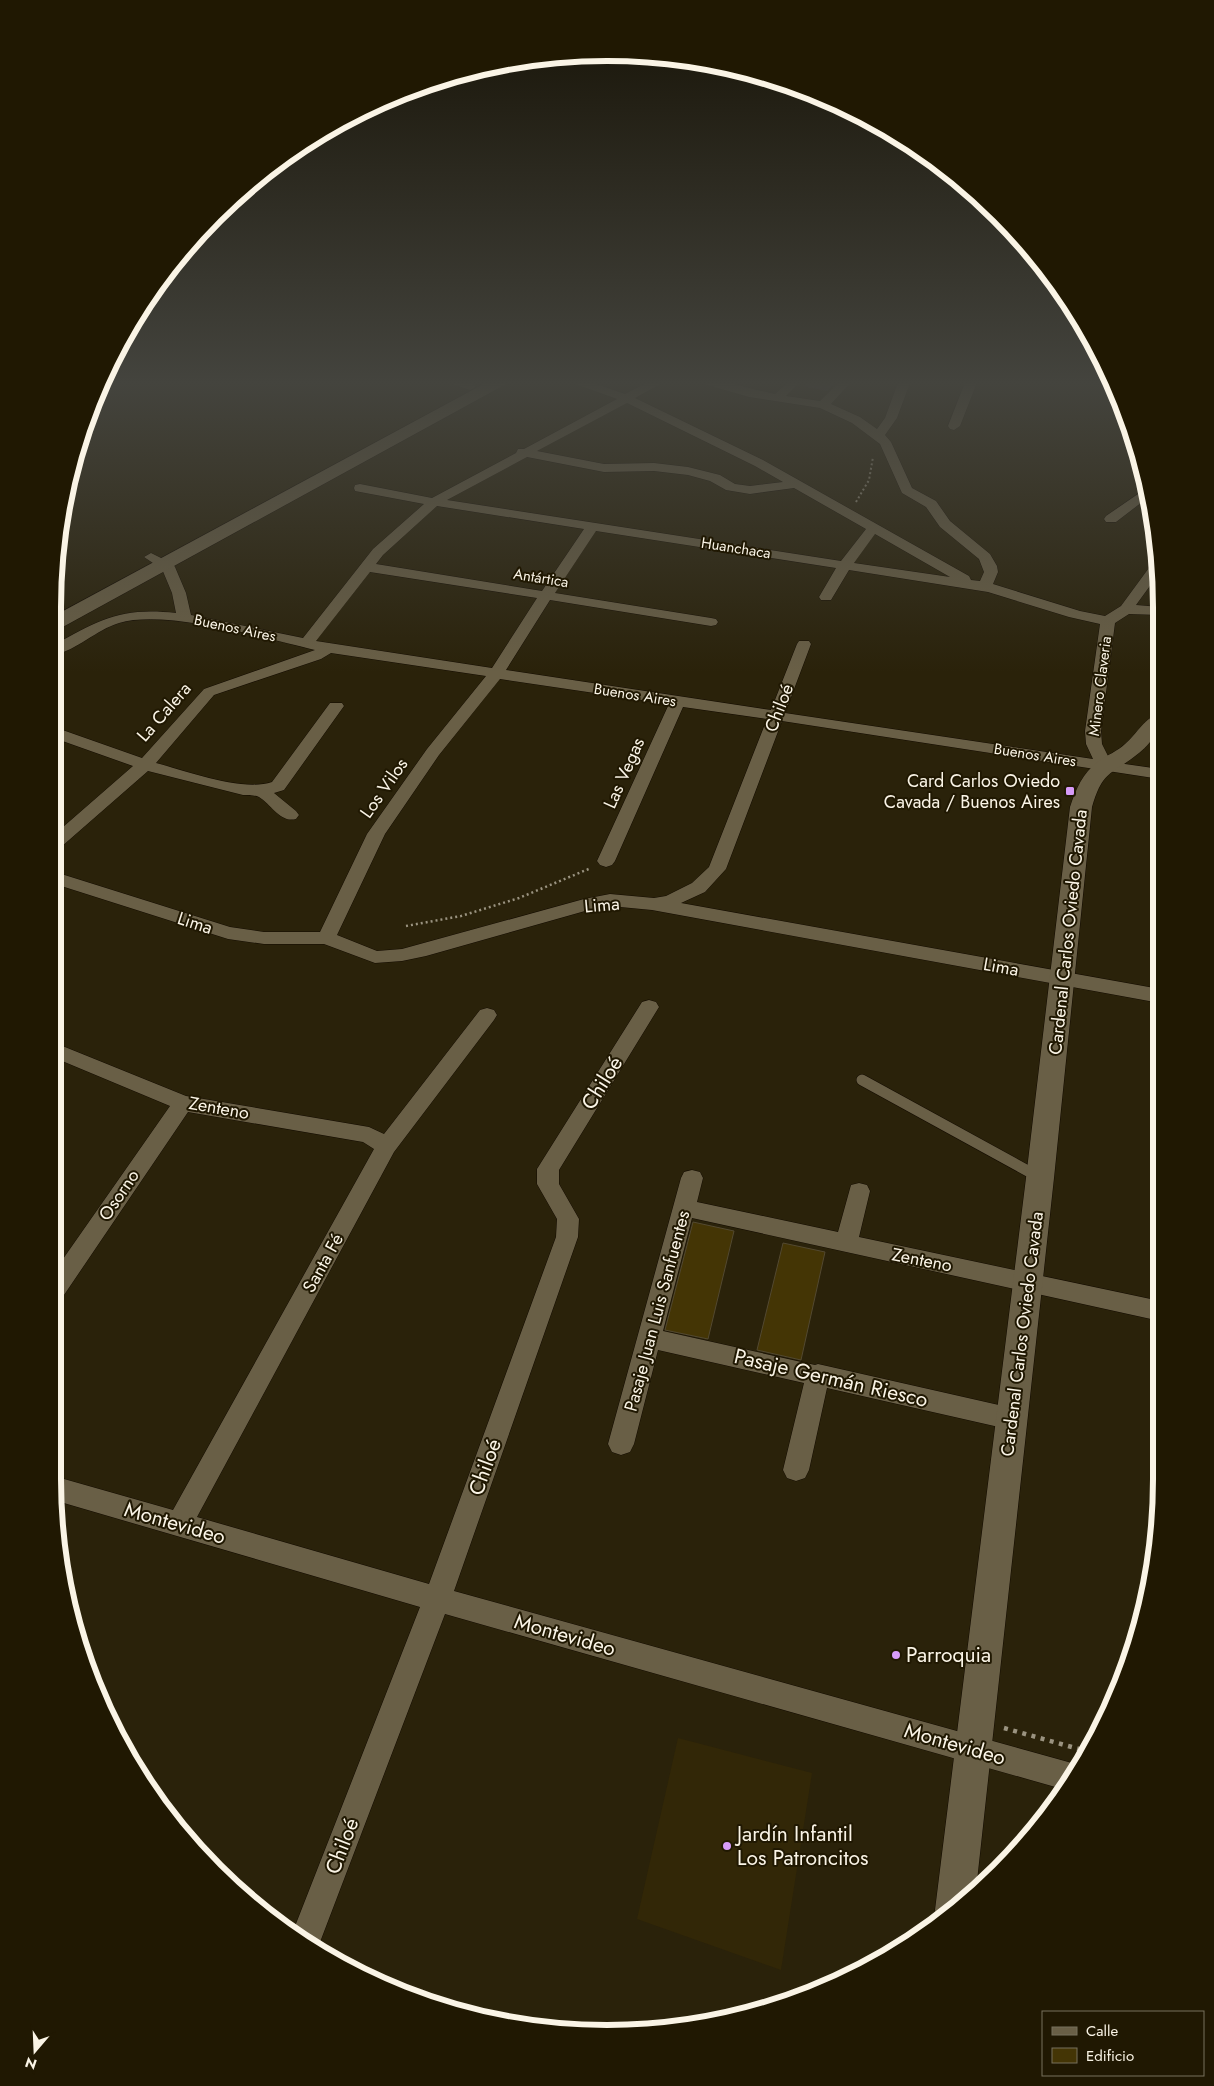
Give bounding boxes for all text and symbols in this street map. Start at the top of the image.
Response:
street label: Huanchaca [700,532,772,564]
street label: Antártica [512,563,570,593]
street label: Buenos Aires [192,609,278,647]
street label: Minero Claveria [1083,635,1117,737]
street label: La Calera [131,677,197,747]
street label: Buenos Aires [592,678,678,712]
street label: Chiloé [758,680,800,736]
street label: Las Vegas [597,733,651,813]
street label: Buenos Aires [992,738,1078,772]
street label: Los Vilos [354,753,414,823]
place label: Card Carlos Oviedo Cavada / Buenos Aires [884,768,1060,815]
marker: Card Carlos Oviedo Cavada / Buenos Aires [1064,785,1076,797]
street label: Cardenal Carlos Oviedo Cavada [1042,808,1094,1056]
street label: Lima [583,891,621,919]
street label: Lima [174,905,216,941]
street label: Lima [981,951,1021,983]
street label: Chiloé [574,1050,630,1116]
street label: Zenteno [187,1090,251,1126]
street label: Osorno [92,1164,146,1226]
street label: Pasaje Juan Luis Sanfuentes [618,1208,696,1414]
street label: Cardenal Carlos Oviedo Cavada [994,1210,1050,1458]
street label: Santa Fé [296,1229,350,1297]
street label: Zenteno [890,1241,955,1279]
street label: Pasaje Germán Riesco [731,1341,931,1415]
street label: Chiloé [461,1434,509,1499]
street label: Montevideo [121,1494,229,1552]
street label: Montevideo [511,1606,619,1664]
place label: Parroquia [906,1640,991,1670]
marker: Parroquia [890,1649,902,1661]
street label: Montevideo [901,1715,1009,1773]
street label: Chiloé [318,1813,366,1878]
place label: Jardín Infantil Los Patroncitos [734,1819,869,1873]
marker: Jardín Infantil Los Patroncitos [721,1840,733,1852]
legend [1042,2011,1204,2076]
text: Calle [1086,2020,1118,2042]
north arrow [10,2026,60,2076]
text: Edificio [1086,2045,1134,2067]
text: N [22,2052,39,2075]

